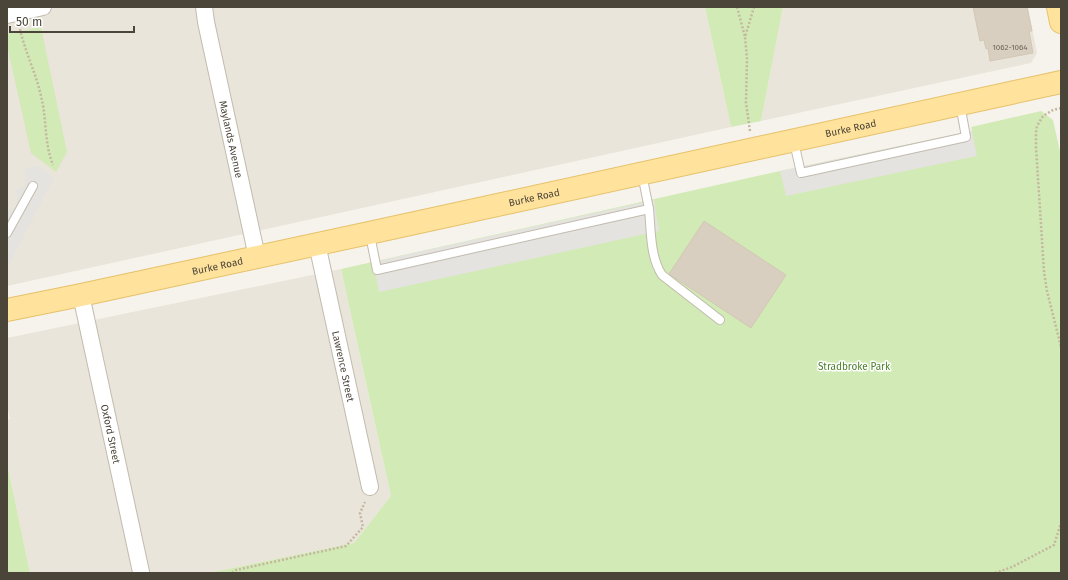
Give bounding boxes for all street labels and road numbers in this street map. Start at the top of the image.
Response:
street label: Maylands Avenue [216,100,245,179]
street label: Burke Road [824,117,877,140]
street label: Burke Road [508,187,561,209]
street label: Burke Road [191,255,244,278]
street label: Lawrence Street [329,330,356,403]
street label: Oxford Street [98,403,122,465]

